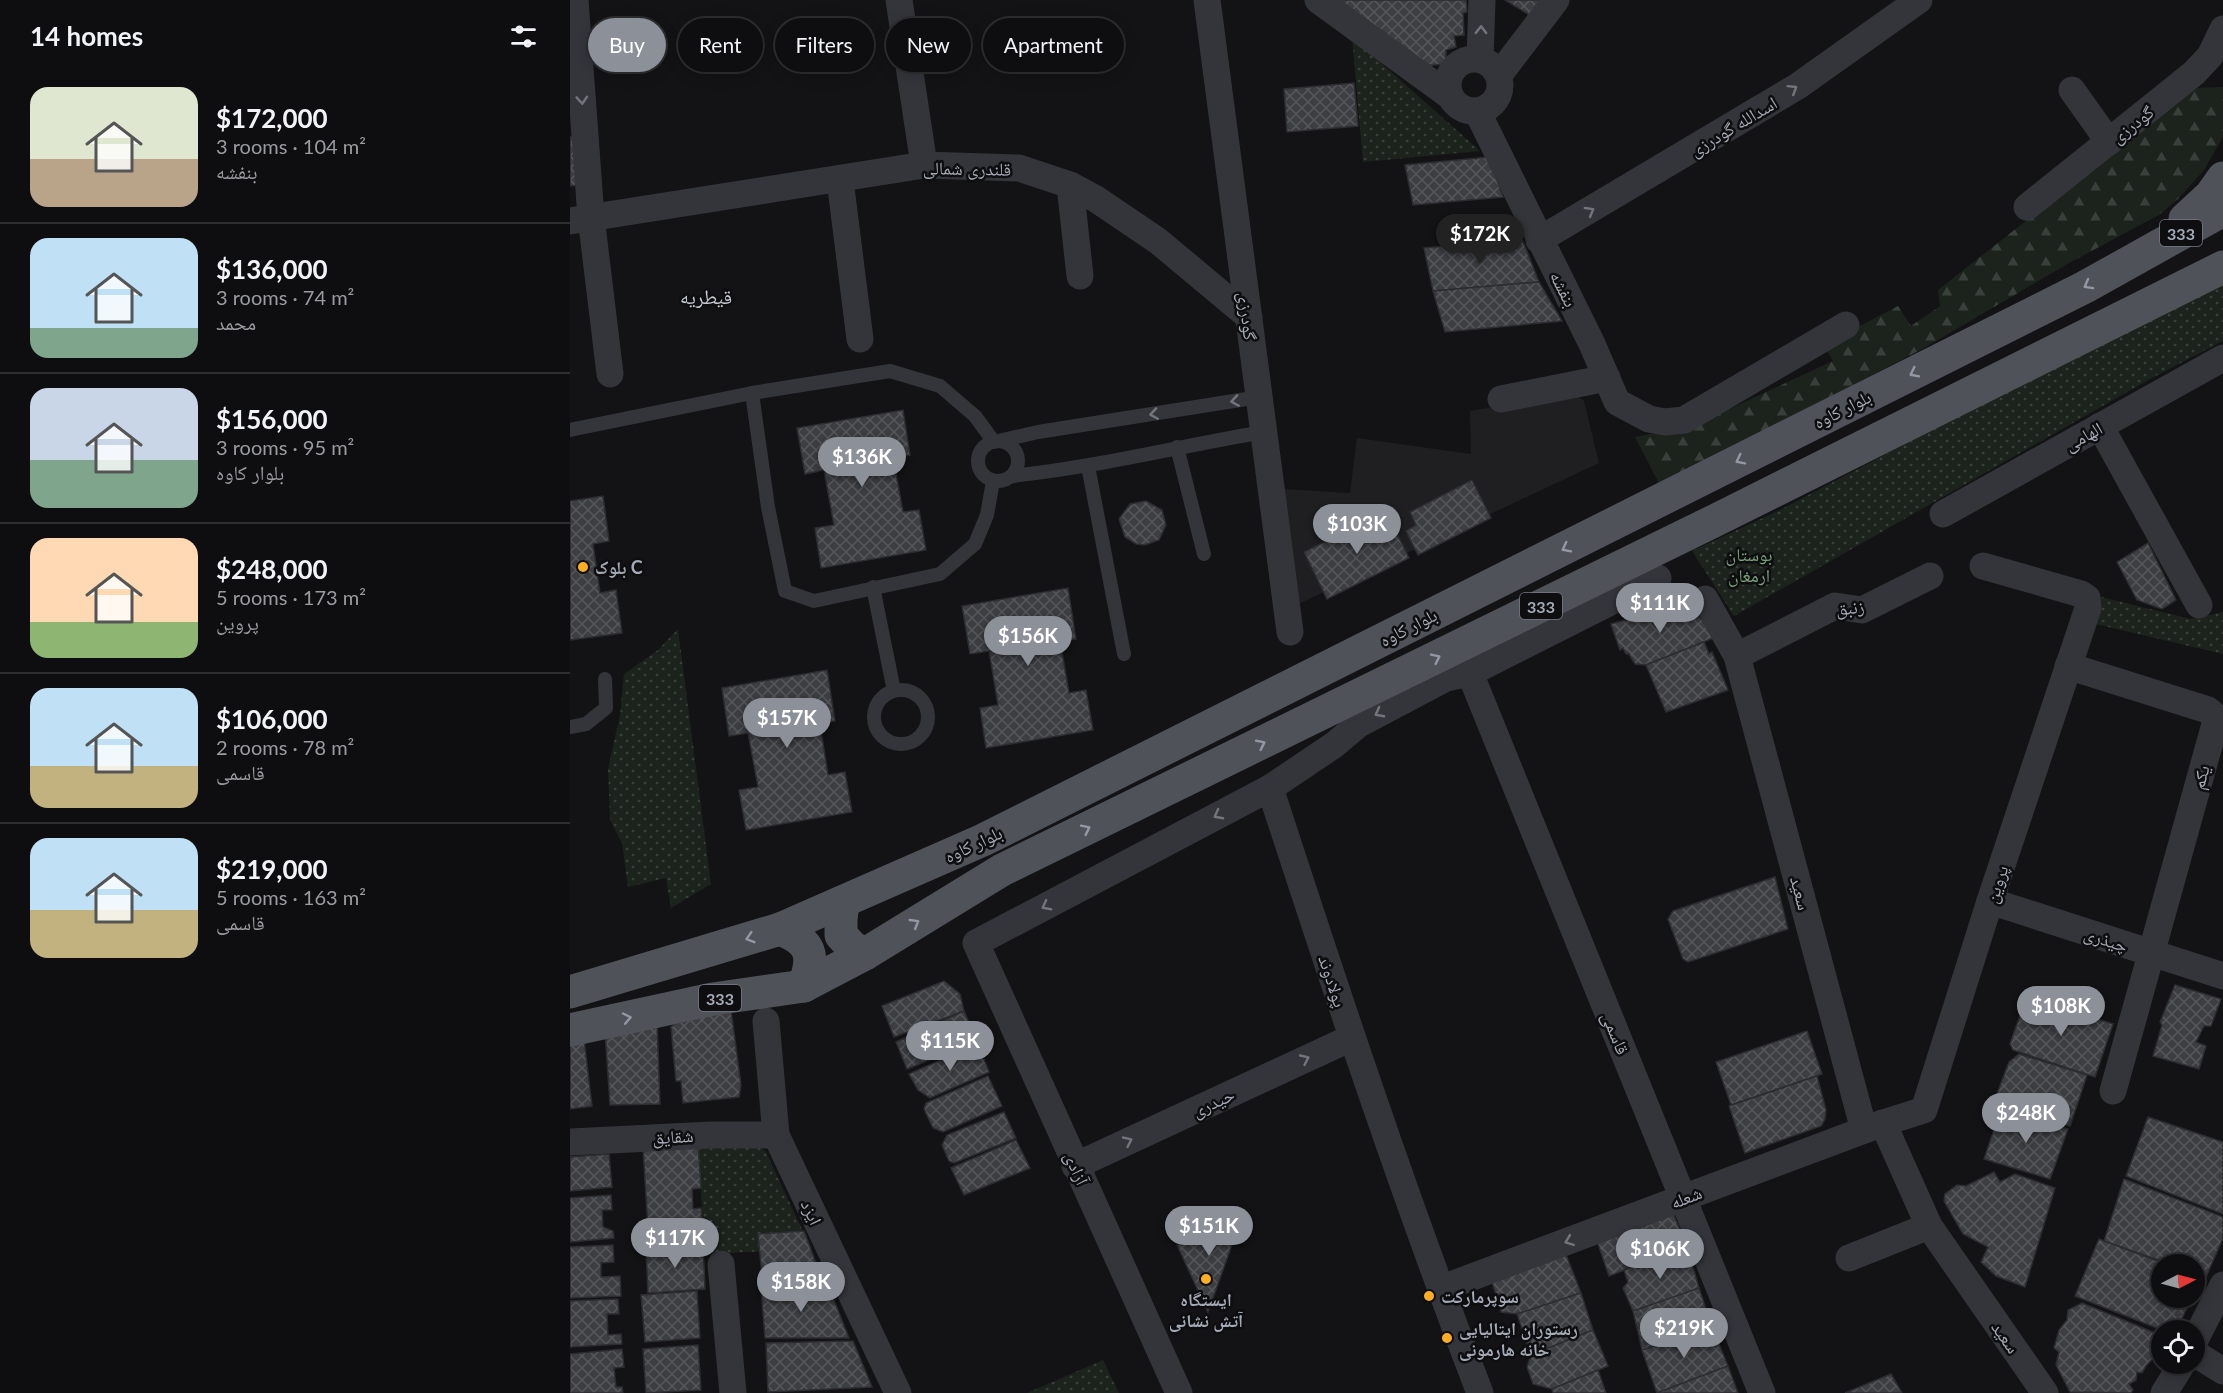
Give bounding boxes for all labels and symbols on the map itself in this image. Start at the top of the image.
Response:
one-way arrow [1475,25,1487,34]
one-way arrow [1786,85,1797,96]
street label: اسدالله گودرزی [1685,91,1781,162]
one-way arrow [575,96,588,105]
street label: گودرزی [2106,100,2159,148]
street label: قلندری شمالی [923,156,1011,181]
one-way arrow [1584,206,1594,218]
pin: $172K [1438,214,1522,265]
road number: 333 [2160,220,2202,246]
street label: بنفشه [1545,267,1582,311]
one-way arrow [2084,277,2094,289]
district label: قیطریه [680,284,732,308]
street label: گودرزی [1233,291,1262,342]
one-way arrow [1910,365,1921,377]
street label: بلوار کاوه [1810,385,1875,433]
one-way arrow [1231,394,1241,407]
one-way arrow [1150,407,1159,419]
street label: الهامی [2060,417,2106,456]
pin: $136K [820,437,904,488]
one-way arrow [1735,453,1746,465]
pin: $103K [1315,504,1399,555]
one-way arrow [1561,540,1572,552]
park label: بوستان ارمغان [1726,543,1772,587]
place label: بلوک C [595,556,643,579]
marker: بلوک C [576,560,590,574]
pin: $111K [1618,583,1702,634]
road number: 333 [1520,593,1562,619]
street label: زنبق [1835,595,1866,620]
street label: بلوار کاوه [1376,603,1441,651]
pin: $156K [986,616,1070,667]
one-way arrow [1429,653,1440,665]
pin: $157K [745,698,829,749]
one-way arrow [1375,706,1386,717]
one-way arrow [1254,739,1265,751]
street label: یکم [2186,762,2216,792]
one-way arrow [1214,808,1224,819]
street label: بلوار کاوه [941,821,1006,867]
one-way arrow [1079,825,1090,837]
street label: پروین [1980,862,2014,906]
street label: سعید [1786,874,1816,912]
one-way arrow [1041,899,1052,910]
one-way arrow [909,919,919,931]
street label: چیذری [2081,922,2131,957]
one-way arrow [745,931,756,943]
street label: پولادوند [1313,952,1352,1010]
road number: 333 [699,985,741,1011]
pin: $108K [2019,986,2103,1037]
street label: قاسمی [1597,1009,1634,1058]
one-way arrow [622,1012,632,1025]
pin: $115K [908,1021,992,1072]
one-way arrow [1299,1055,1310,1067]
street label: حیدری [1188,1083,1238,1122]
pin: $248K [1984,1093,2068,1144]
street label: شقایق [652,1124,694,1149]
one-way arrow [1122,1137,1133,1149]
street label: آزادی [1059,1148,1094,1189]
street label: شعله [1667,1181,1705,1213]
street label: ایزد [796,1196,827,1228]
pin: $151K [1167,1206,1251,1257]
pin: $117K [633,1218,717,1269]
pin: $106K [1618,1229,1702,1280]
one-way arrow [1565,1233,1575,1246]
north arrow [2151,1254,2205,1308]
pin: $158K [759,1262,843,1313]
marker: ایستگاه آتش نشانی [1199,1272,1213,1286]
place label: سوپرمارکت [1441,1285,1519,1308]
place label: ایستگاه آتش نشانی [1169,1288,1243,1332]
marker: سوپرمارکت [1422,1289,1436,1303]
pin: $219K [1642,1308,1726,1359]
place label: رستوران ایتالیایی خانه هارمونی [1459,1317,1578,1361]
street label: سعید [1987,1317,2025,1358]
marker: رستوران ایتالیایی خانه هارمونی [1440,1331,1454,1345]

